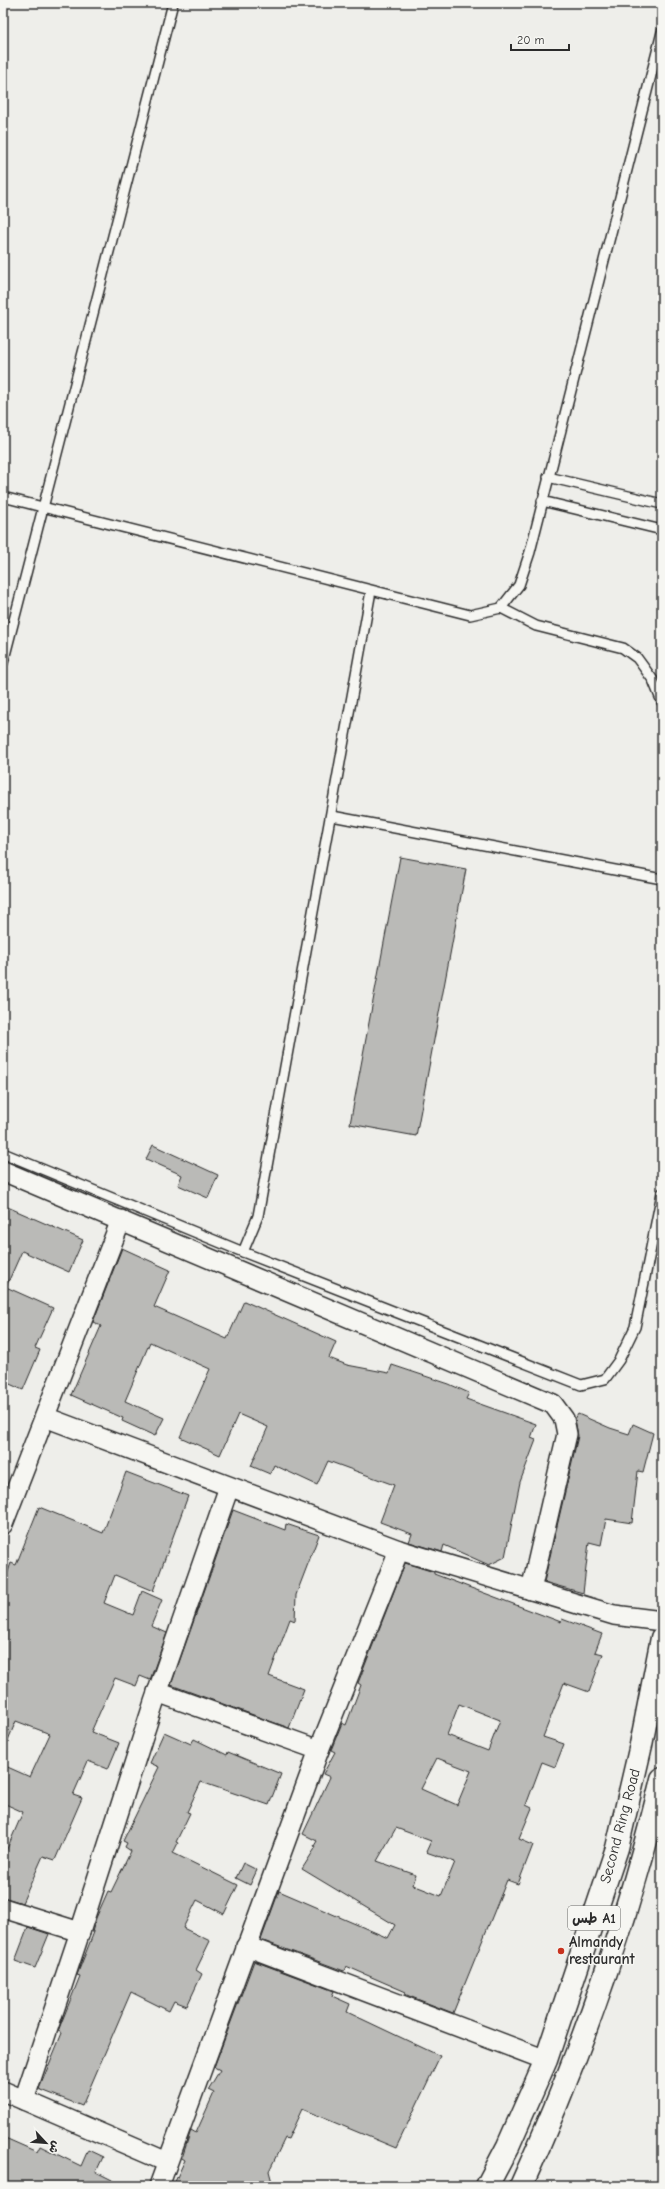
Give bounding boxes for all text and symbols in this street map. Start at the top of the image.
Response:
scale bar [511,26,569,52]
text: 20 m [517,33,545,47]
street label: Second Ring Road [596,1767,644,1885]
road number: طس A1 [568,1906,620,1930]
place label: Almandy restaurant [569,1933,636,1968]
marker: Almandy restaurant [556,1946,566,1956]
north arrow [26,2123,66,2163]
text: ش [46,2139,63,2155]

